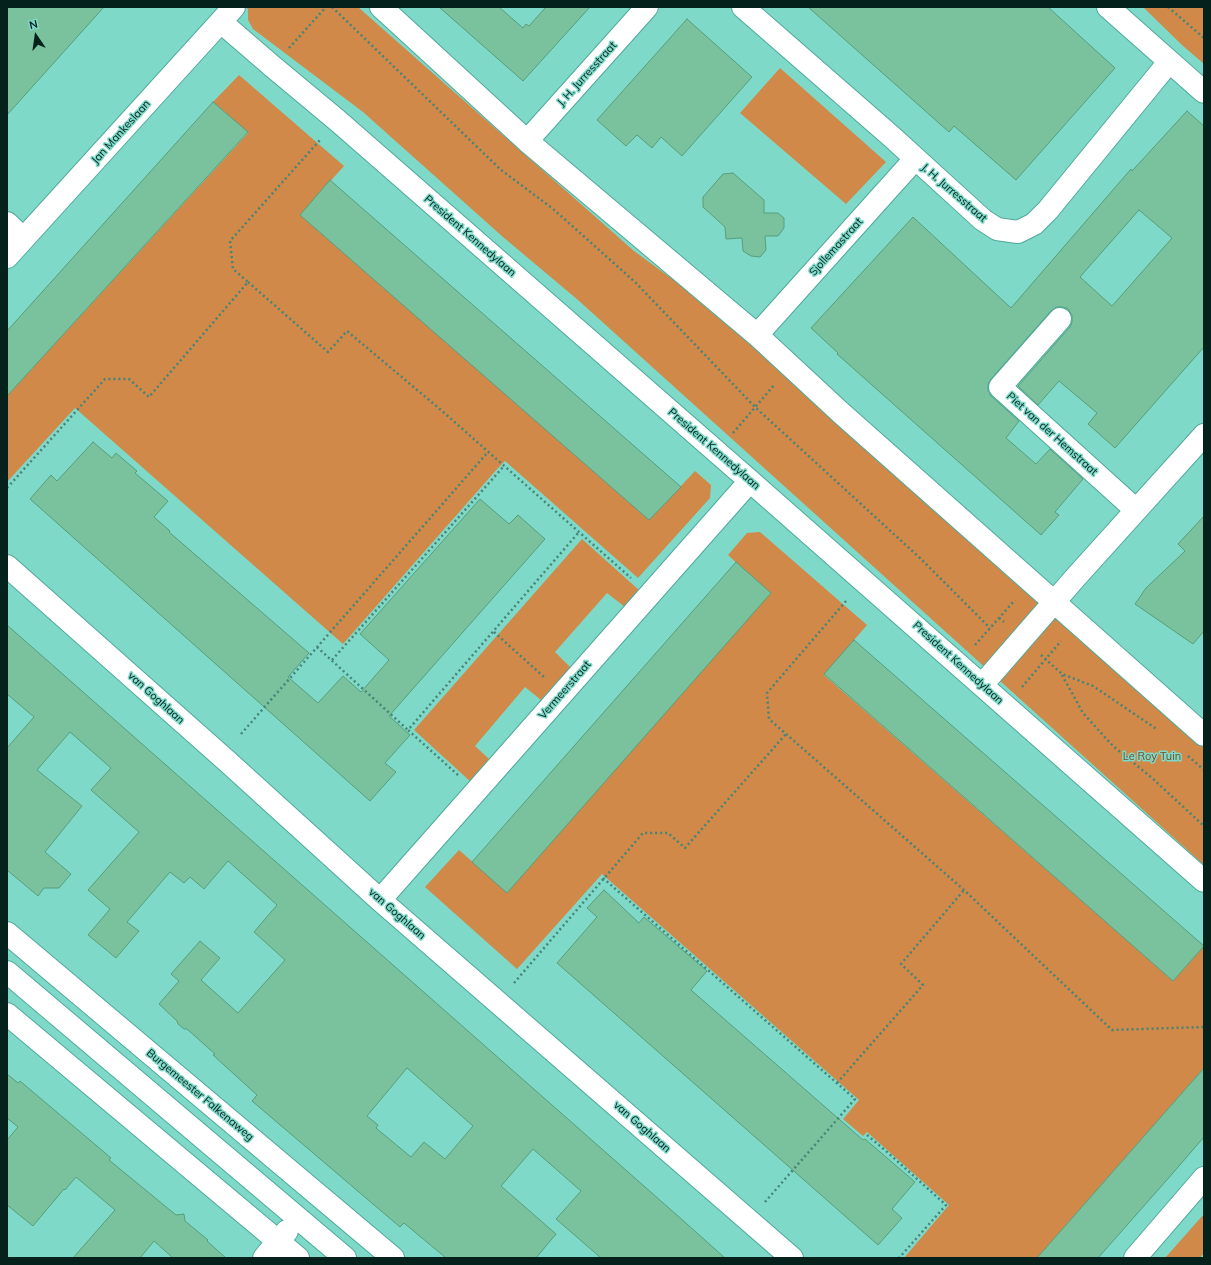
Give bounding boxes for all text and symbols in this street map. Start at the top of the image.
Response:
north arrow [16,16,56,56]
text: N [28,17,39,32]
street label: J. H. Jurresstraat [555,39,619,109]
street label: Jan Mankeslaan [89,97,153,167]
street label: J. H. Jurresstraat [919,161,989,225]
street label: President Kennedylaan [421,193,519,279]
street label: Sjollemastraat [807,215,865,279]
street label: Piet van der Hemstraat [1004,390,1100,478]
street label: President Kennedylaan [665,406,763,492]
street label: President Kennedylaan [910,619,1006,707]
street label: Vermeerstraat [536,658,594,722]
street label: van Goghlaan [125,669,187,727]
park label: Le Roy Tuin [1123,750,1181,764]
street label: van Goghlaan [366,886,428,942]
street label: Burgemeester Falkenaweg [144,1046,256,1144]
street label: van Goghlaan [611,1099,673,1155]

